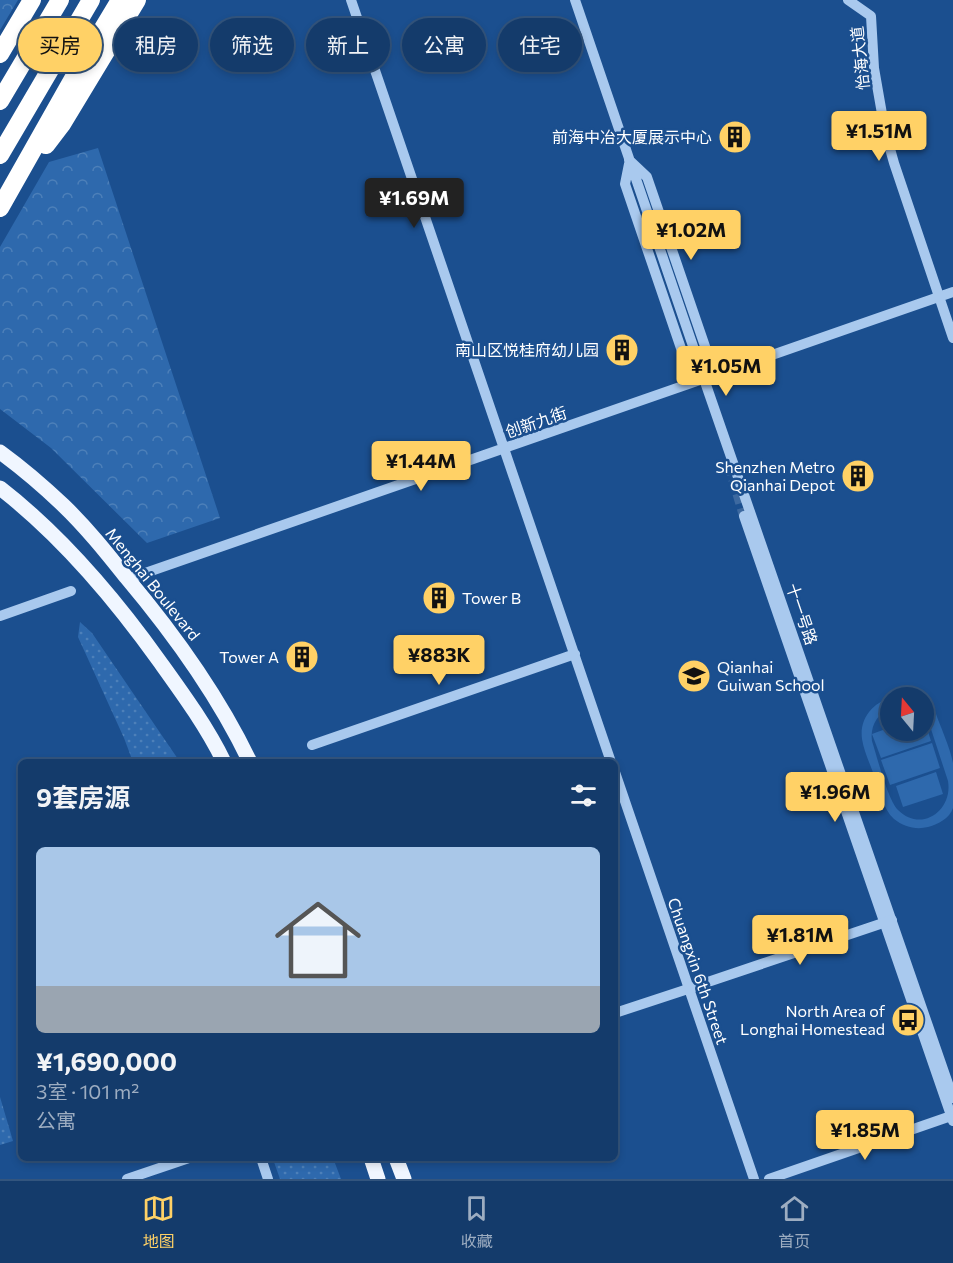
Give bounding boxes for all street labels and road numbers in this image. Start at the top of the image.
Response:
street label: 怡海大道 [847,25,872,91]
street label: 创新九街 [502,402,569,441]
street label: Menghai Boulevard [102,524,205,644]
street label: 十一号路 [783,580,822,647]
street label: Chuangxin 6th Street [664,895,733,1047]

